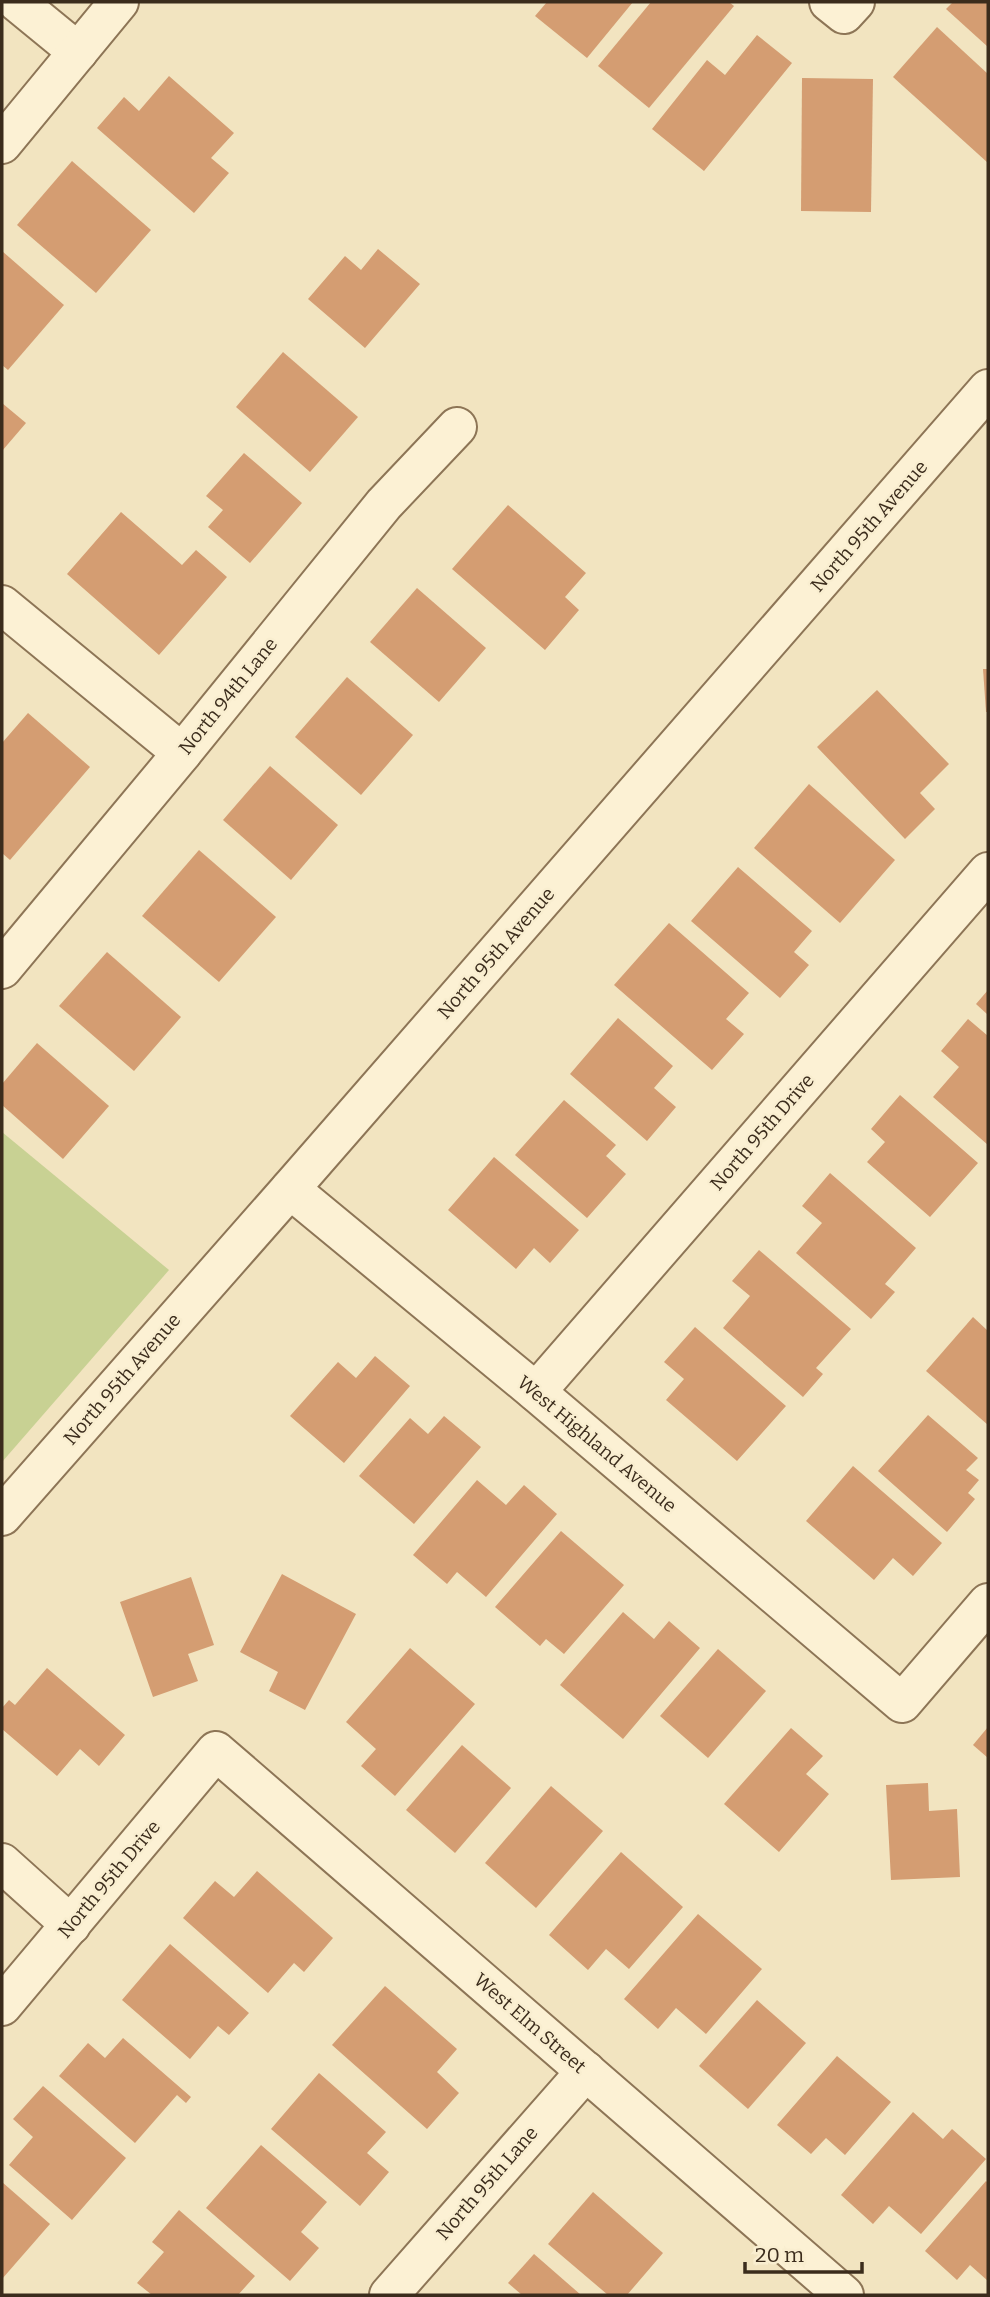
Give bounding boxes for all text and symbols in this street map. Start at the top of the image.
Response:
street label: North 95th Avenue [806,456,932,596]
street label: North 94th Lane [174,633,282,759]
street label: North 95th Avenue [433,883,559,1023]
street label: North 95th Drive [705,1069,819,1195]
street label: North 95th Avenue [59,1309,185,1449]
street label: West Highland Avenue [513,1371,681,1517]
street label: North 95th Drive [53,1815,165,1943]
street label: West Elm Street [469,1968,591,2078]
street label: North 95th Lane [431,2121,543,2245]
scale bar [745,2230,862,2274]
text: 20 m [755,2242,804,2268]

